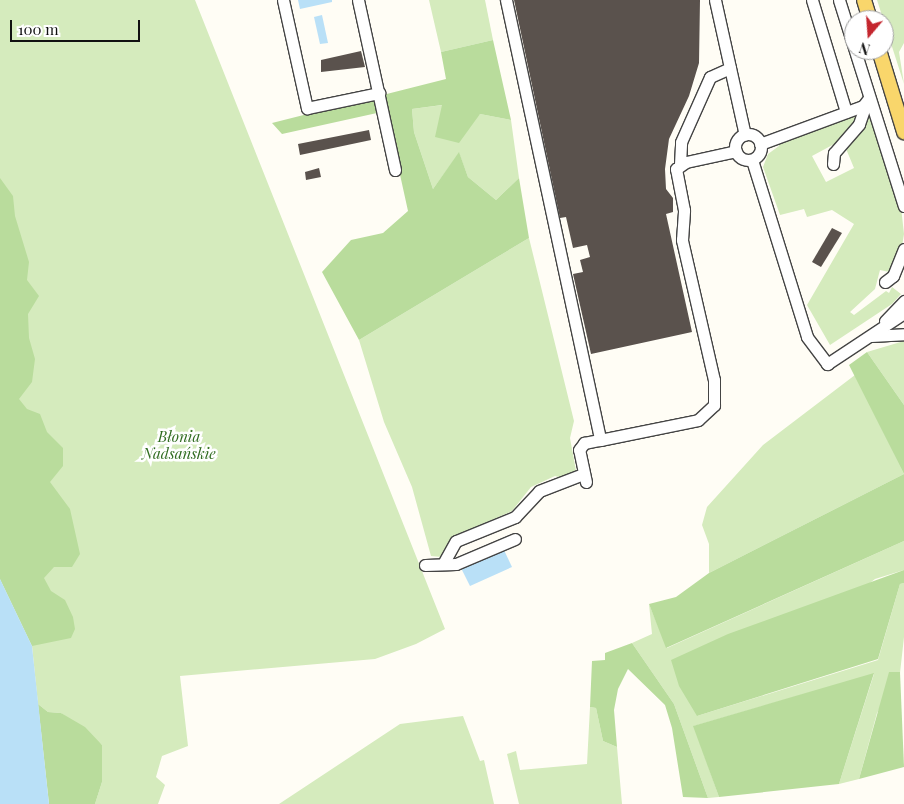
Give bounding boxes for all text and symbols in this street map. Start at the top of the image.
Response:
scale bar [12,10,142,42]
north arrow [844,10,894,60]
text: 100 m [18,19,59,39]
text: N [857,38,872,59]
park label: Błonia Nadsańskie [142,427,216,462]

